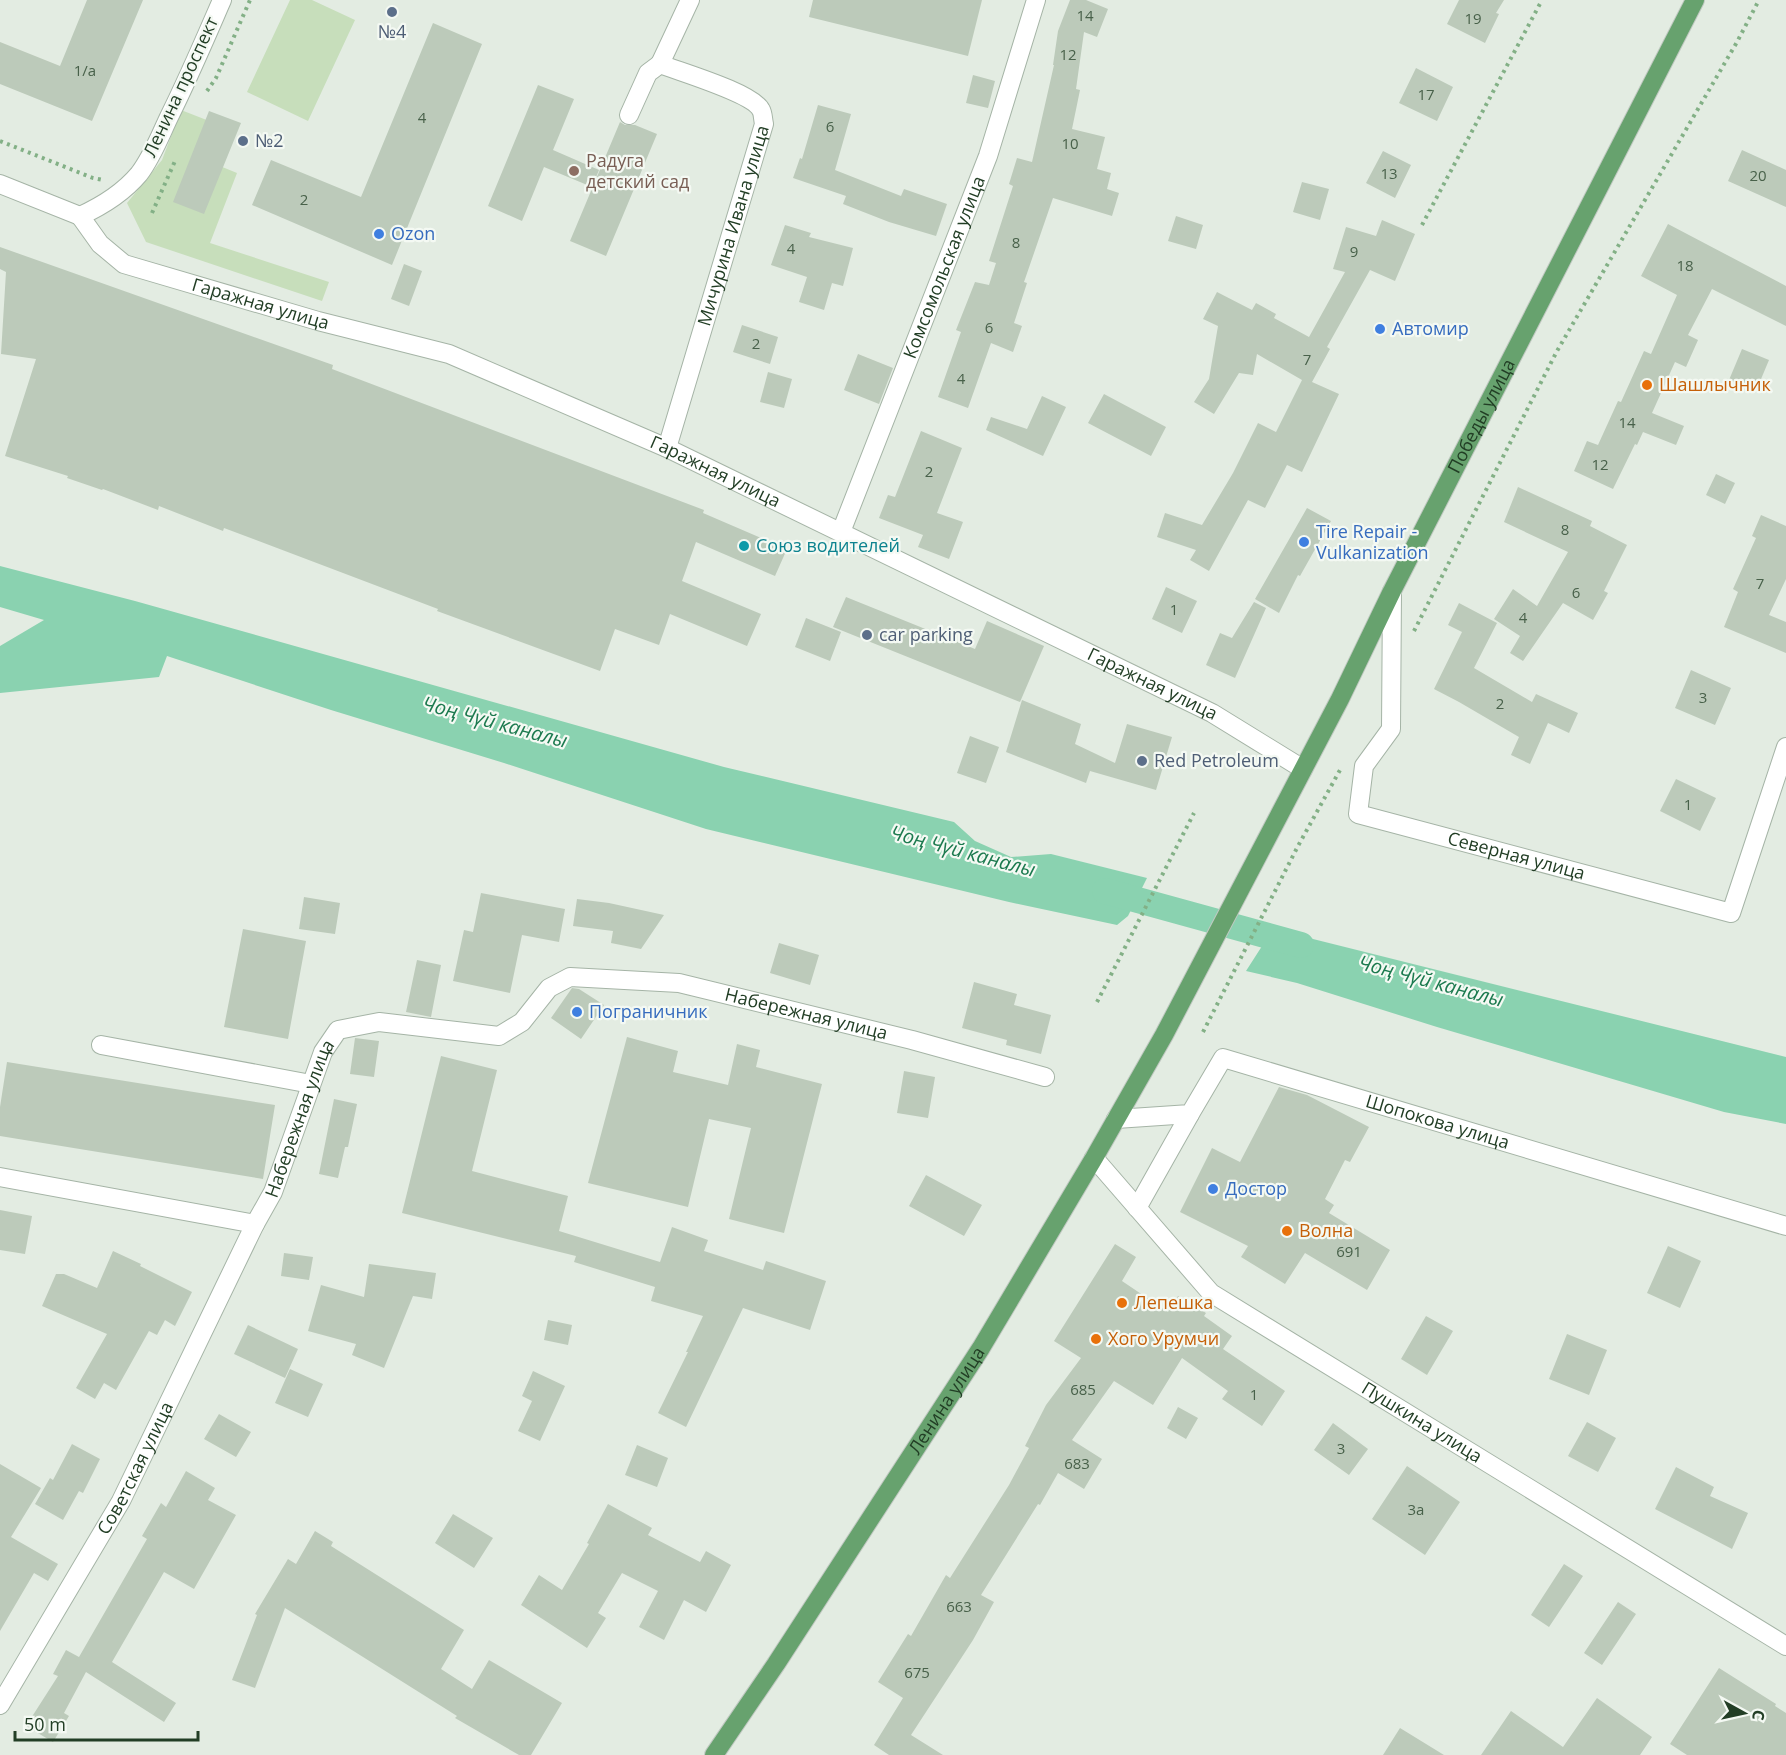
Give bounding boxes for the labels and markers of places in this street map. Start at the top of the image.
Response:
marker: №4 [385,5,399,19]
place label: №4 [378,19,406,43]
place label: №2 [255,128,284,152]
marker: №2 [236,134,250,148]
place label: Радуга детский сад [586,148,689,193]
marker: Радуга детский сад [567,164,581,178]
place label: Ozon [391,221,435,245]
marker: Ozon [372,227,386,241]
place label: Автомир [1392,316,1469,340]
marker: Автомир [1373,322,1387,336]
place label: Шашлычник [1659,372,1771,396]
marker: Шашлычник [1640,378,1654,392]
place label: Tire Repair - Vulkanization [1316,519,1429,564]
place label: Союз водителей [756,533,900,557]
marker: Tire Repair - Vulkanization [1297,535,1311,549]
marker: Союз водителей [737,539,751,553]
place label: car parking [879,622,973,646]
marker: car parking [860,628,874,642]
place label: Red Petroleum [1154,748,1279,772]
marker: Red Petroleum [1135,754,1149,768]
place label: Пограничник [589,999,708,1023]
marker: Пограничник [570,1005,584,1019]
place label: Достор [1225,1176,1287,1200]
marker: Достор [1206,1182,1220,1196]
place label: Волна [1299,1218,1353,1242]
marker: Волна [1280,1224,1294,1238]
place label: Лепешка [1134,1290,1213,1314]
marker: Лепешка [1115,1296,1129,1310]
place label: Хого Урумчи [1108,1326,1219,1350]
marker: Хого Урумчи [1089,1332,1103,1346]

